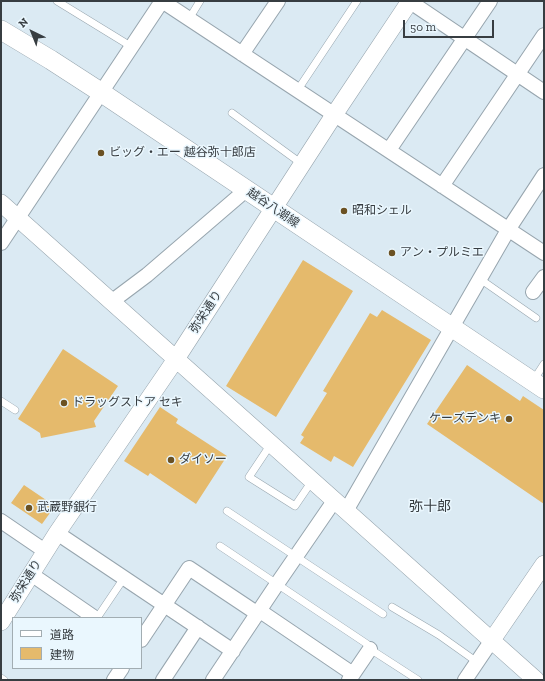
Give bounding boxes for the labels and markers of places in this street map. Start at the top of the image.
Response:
place label: ビッグ・エー 越谷弥十郎店 [109,146,256,160]
marker: ビッグ・エー 越谷弥十郎店 [96,148,106,158]
place label: 昭和シェル [352,204,412,218]
marker: 昭和シェル [339,206,349,216]
place label: アン・プルミエ [400,246,484,260]
marker: アン・プルミエ [387,248,397,258]
place label: ドラッグストア セキ [72,396,183,410]
marker: ドラッグストア セキ [59,398,69,408]
place label: ケーズデンキ [429,412,501,426]
marker: ケーズデンキ [504,414,514,424]
place label: ダイソー [179,453,227,467]
marker: ダイソー [166,455,176,465]
place label: 武蔵野銀行 [37,501,97,515]
marker: 武蔵野銀行 [24,503,34,513]

